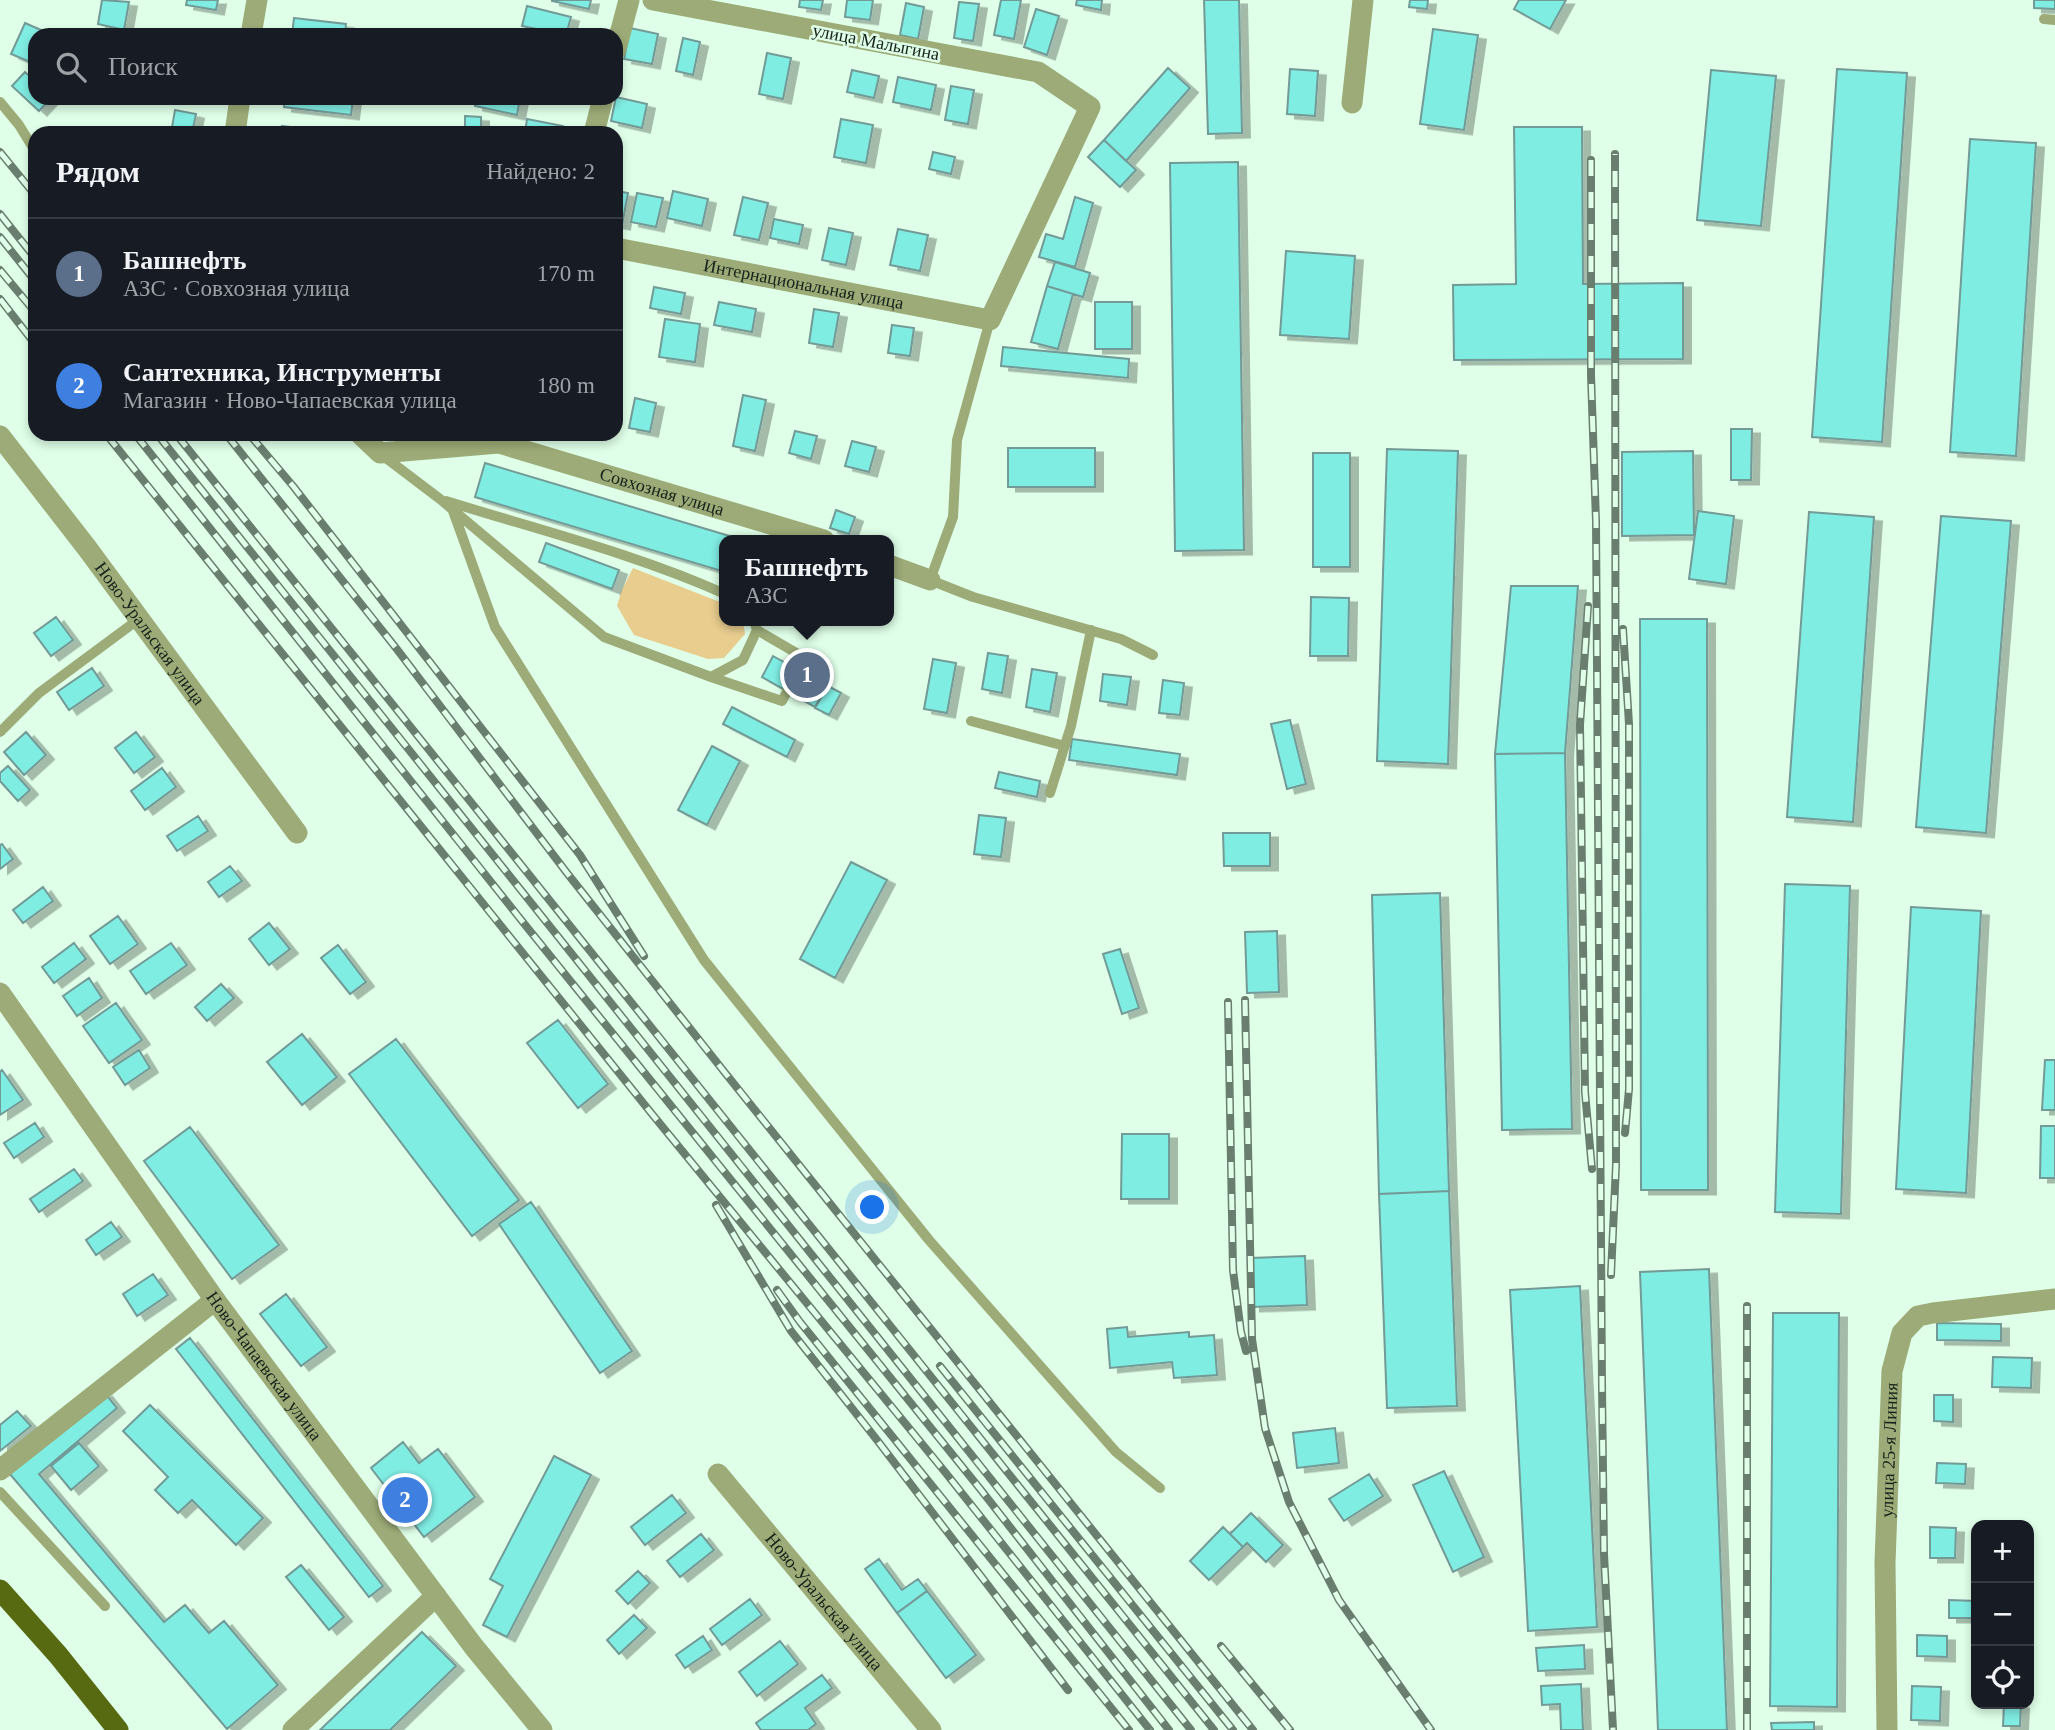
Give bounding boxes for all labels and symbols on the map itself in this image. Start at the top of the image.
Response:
street label: улица Малыгина [811,20,941,64]
street label: Интернациональная улица [702,255,905,313]
street label: Совхозная улица [597,464,727,520]
street label: Ново-Уральская улица [91,558,209,709]
pin: 1 [784,649,830,701]
your location [855,1190,889,1224]
street label: Ново-Чапаевская улица [202,1288,326,1444]
street label: улица 25-я Линия [1877,1382,1902,1518]
pin: 2 [382,1474,428,1526]
street label: Ново-Уральская улица [761,1529,887,1674]

